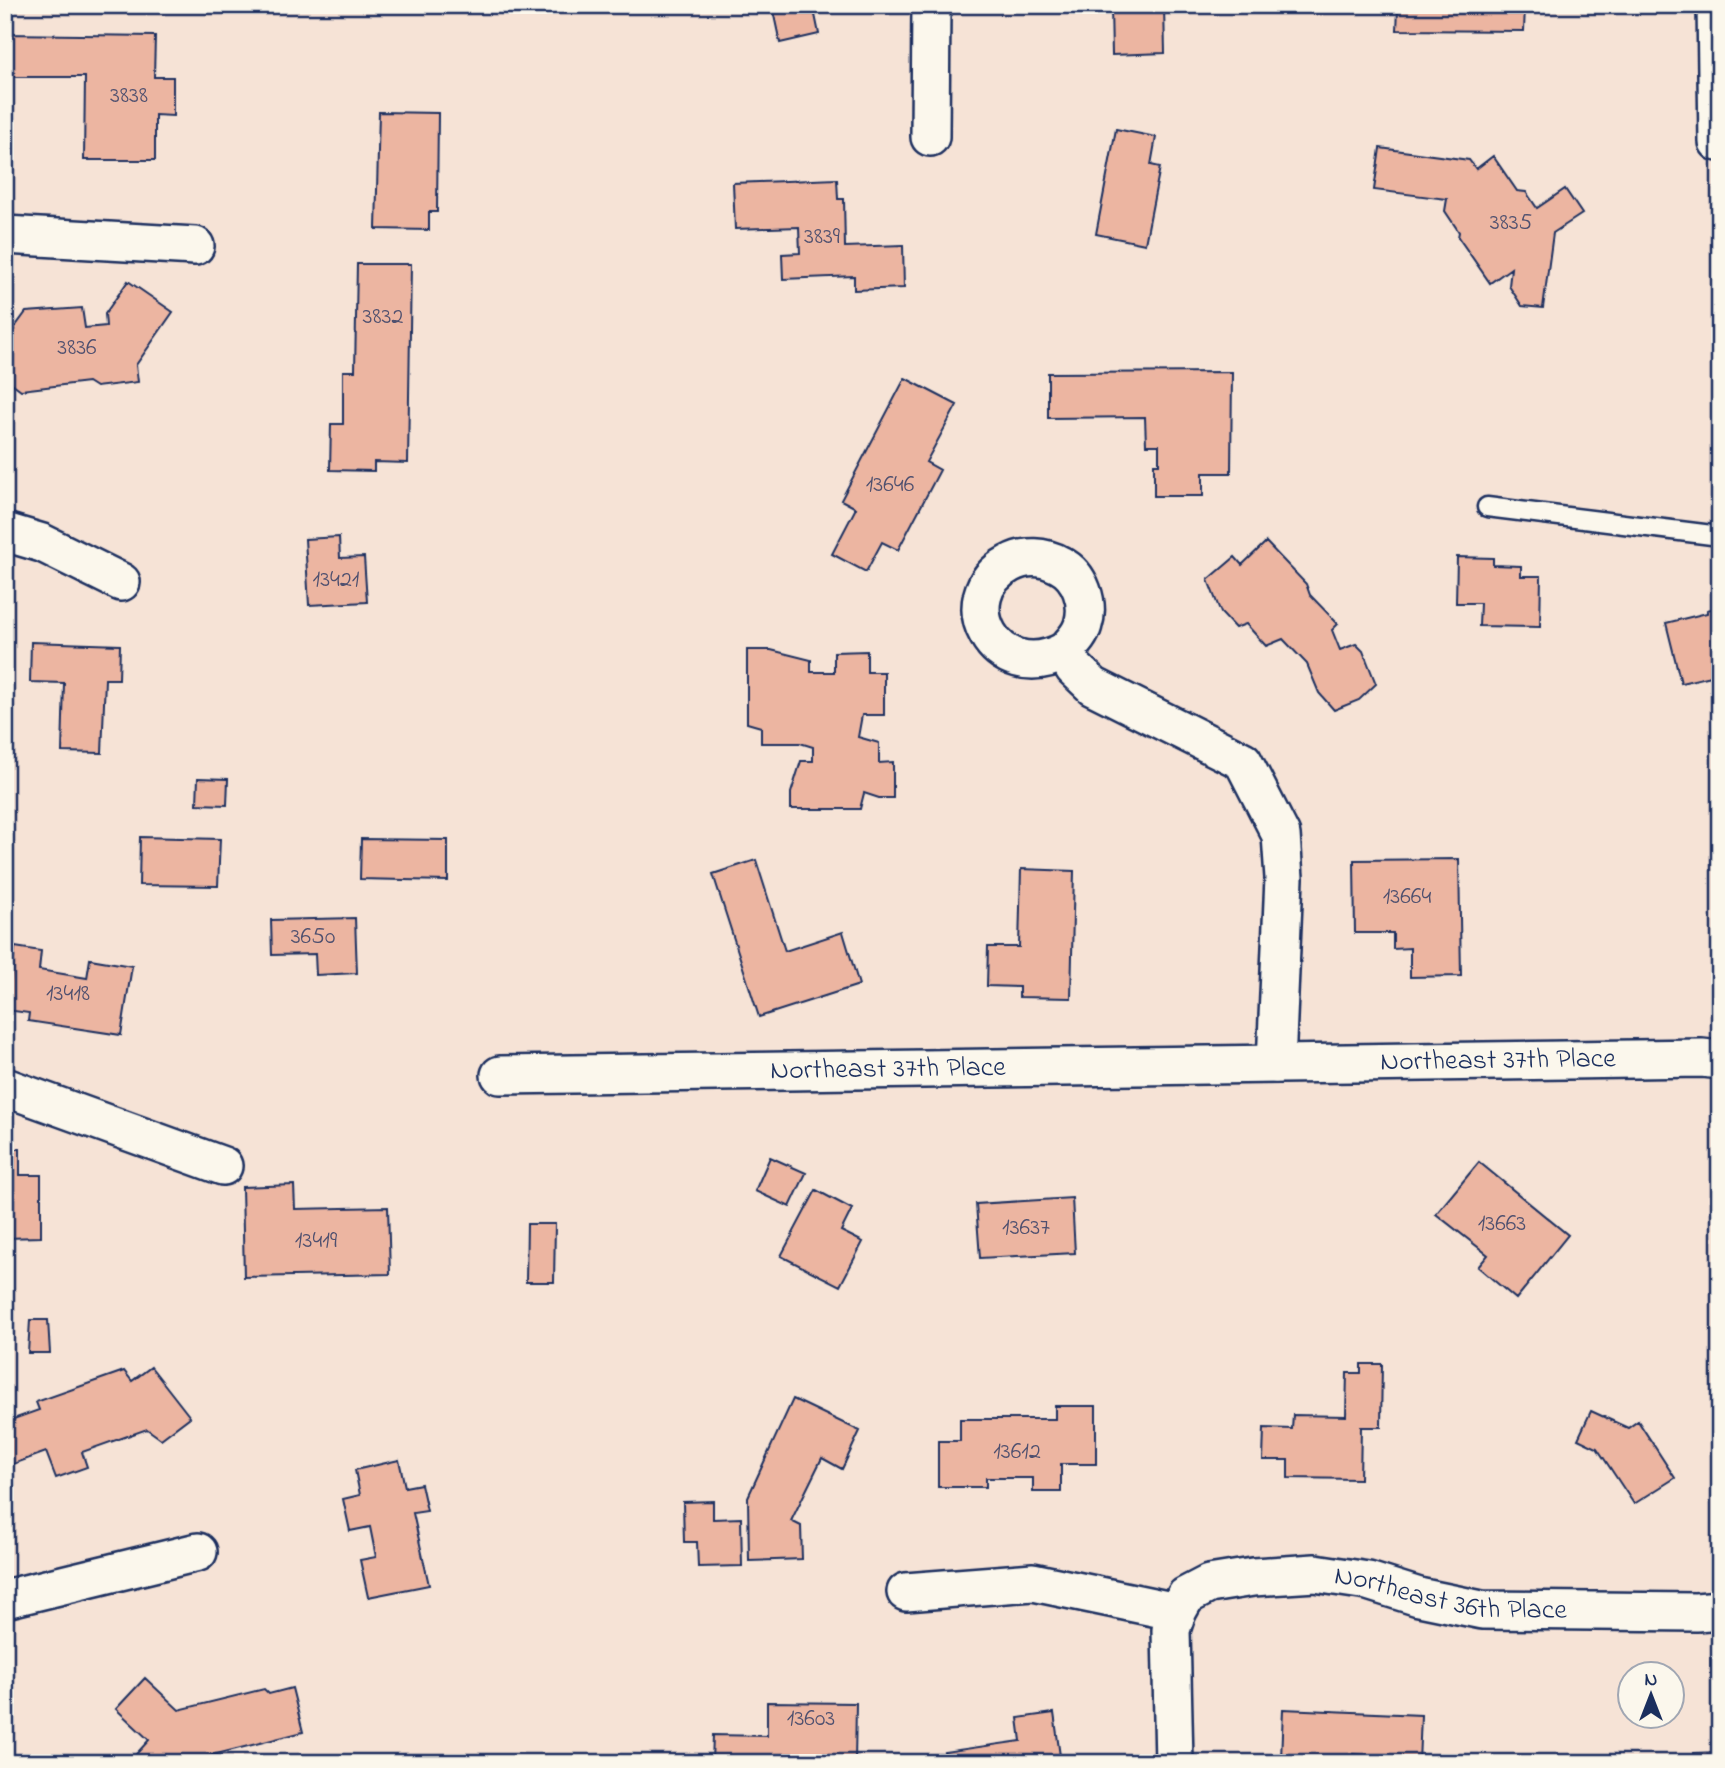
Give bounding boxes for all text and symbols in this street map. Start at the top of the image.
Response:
house number: 3838 [110,79,148,114]
house number: 3835 [1490,206,1533,241]
house number: 3839 [804,220,841,255]
house number: 3832 [363,300,403,335]
house number: 3836 [57,331,97,366]
house number: 13646 [866,468,915,503]
house number: 13421 [313,563,360,598]
house number: 13664 [1383,880,1431,915]
house number: 3650 [291,920,335,955]
house number: 13418 [46,977,90,1012]
street label: Northeast 37th Place [1380,1039,1616,1083]
street label: Northeast 37th Place [770,1047,1006,1092]
house number: 13663 [1478,1207,1526,1242]
house number: 13637 [1002,1211,1050,1246]
house number: 13419 [295,1224,338,1259]
house number: 13612 [993,1435,1041,1470]
street label: Northeast 36th Place [1332,1556,1567,1631]
north arrow [1616,1660,1686,1730]
text: N [1645,1667,1658,1694]
house number: 13603 [787,1702,835,1737]

